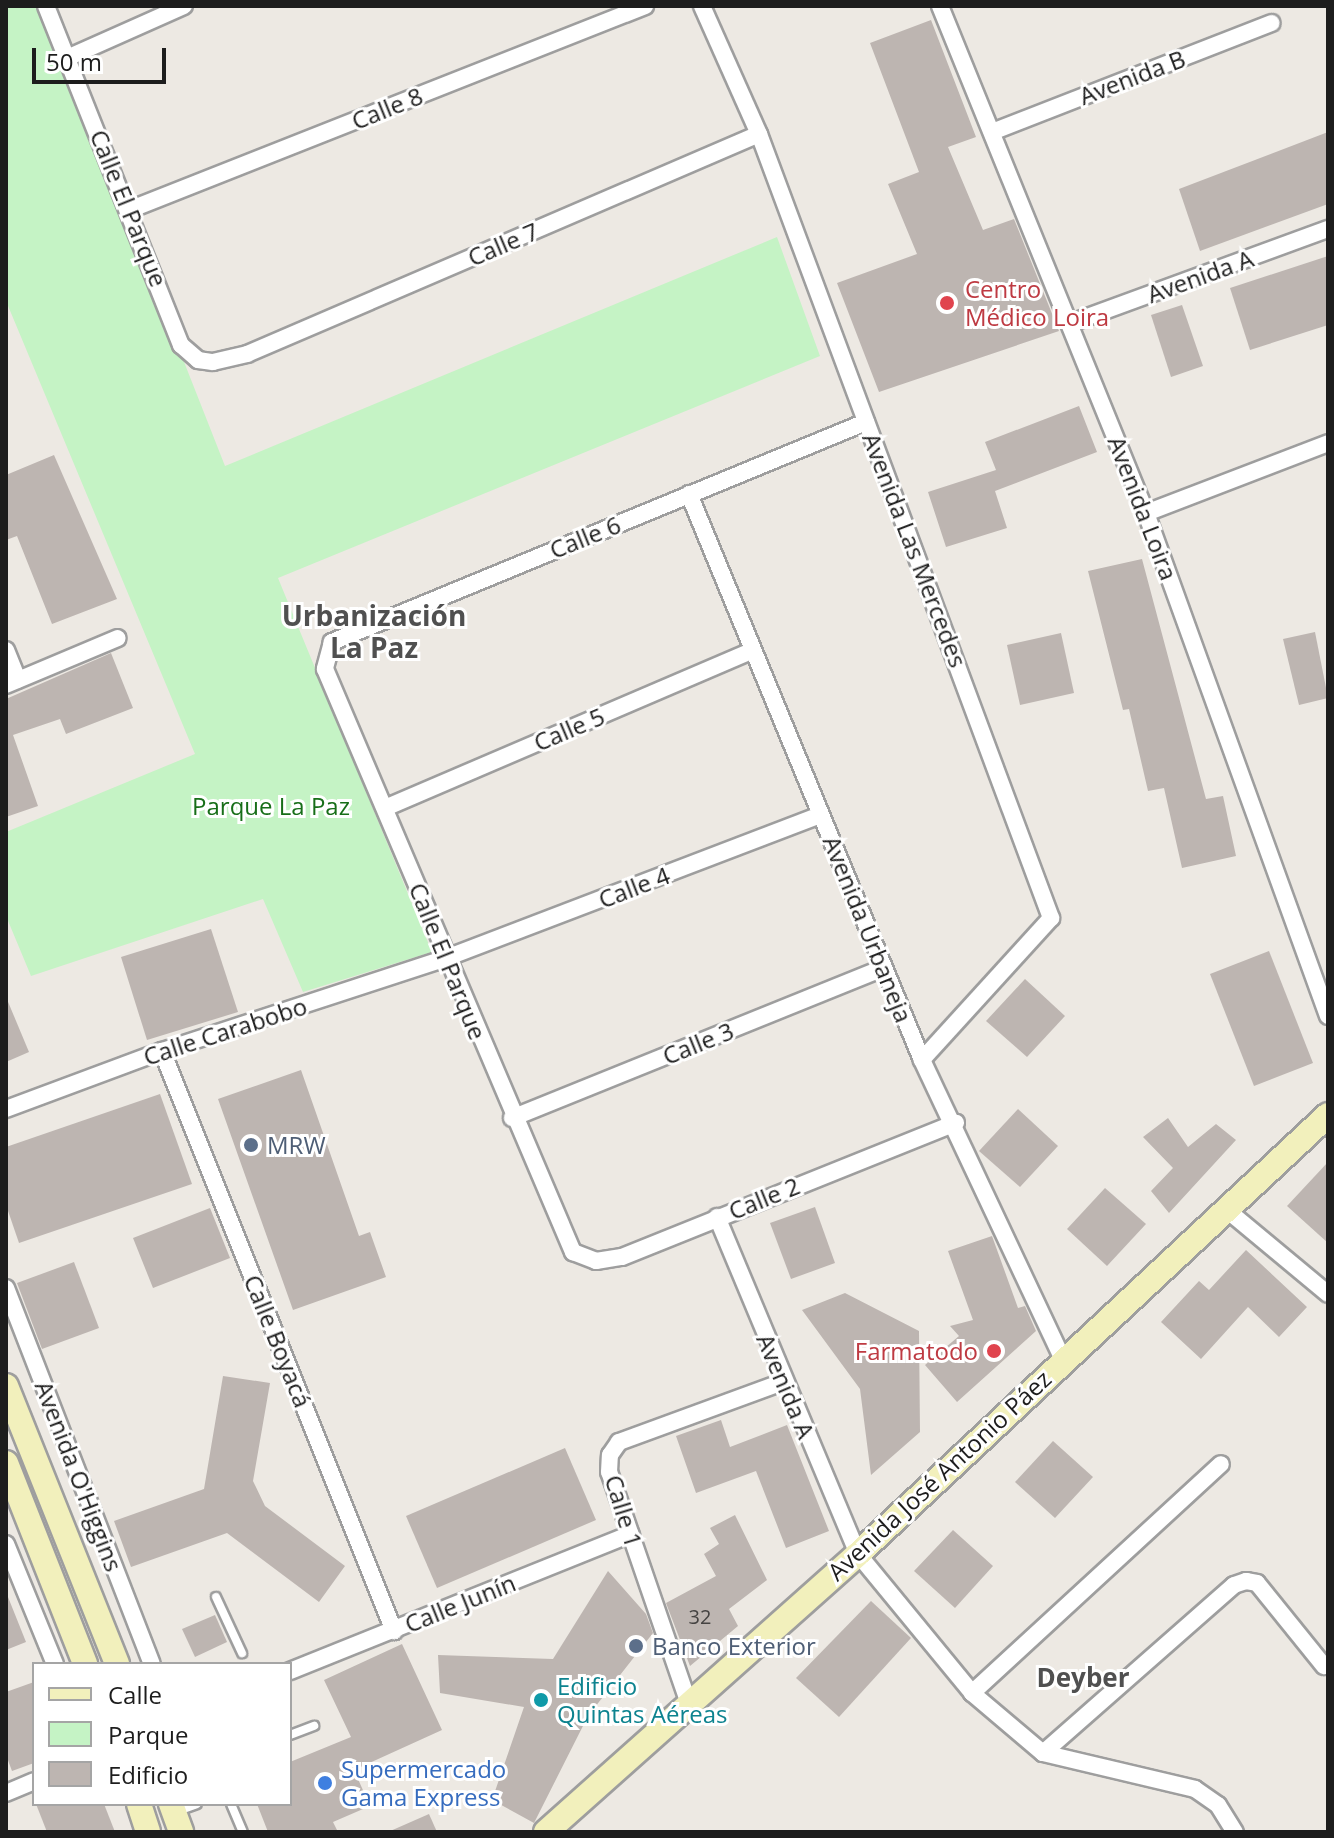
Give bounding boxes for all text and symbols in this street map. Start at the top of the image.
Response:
scale bar [36,32,170,82]
street label: Avenida B [1075,44,1189,110]
text: 50 m [46,45,102,78]
street label: Calle 8 [347,81,427,135]
street label: Calle El Parque [84,125,174,291]
street label: Calle 7 [463,216,543,272]
street label: Avenida A [1143,244,1257,308]
place label: Centro Médico Loira [965,275,1109,331]
marker: Centro Médico Loira [936,292,958,314]
street label: Avenida Las Mercedes [857,429,973,671]
street label: Avenida Loira [1102,432,1184,584]
street label: Calle 6 [545,510,625,564]
district label: Urbanización La Paz [282,598,466,664]
street label: Calle 5 [529,701,609,757]
park label: Parque La Paz [192,792,350,820]
street label: Avenida Urbaneja [817,832,919,1026]
street label: Calle 4 [594,860,674,914]
street label: Calle El Parque [403,878,493,1044]
street label: Calle Carabobo [140,991,310,1071]
street label: Calle 3 [658,1016,738,1070]
place label: MRW [267,1131,326,1159]
marker: MRW [242,1136,260,1154]
street label: Calle 2 [724,1171,804,1225]
street label: Calle Boyacá [238,1271,318,1411]
street label: Avenida A [751,1329,821,1443]
place label: Farmatodo [855,1337,978,1365]
marker: Farmatodo [985,1342,1003,1360]
street label: Avenida José Antonio Páez [821,1364,1057,1586]
street label: Avenida O'Higgins [29,1377,129,1575]
street label: Calle 1 [599,1471,649,1551]
street label: Calle Junín [400,1568,520,1638]
house number: 32 [689,1604,711,1628]
place label: Banco Exterior [652,1632,816,1660]
marker: Banco Exterior [627,1637,645,1655]
legend [32,1662,292,1806]
district label: Deyber [1036,1662,1130,1694]
place label: Edificio Quintas Aéreas [557,1672,727,1728]
text: Calle [108,1678,162,1711]
marker: Edificio Quintas Aéreas [532,1691,550,1709]
text: Parque [108,1718,188,1751]
place label: Supermercado Gama Express [341,1755,506,1811]
text: Edificio [108,1758,188,1791]
marker: Supermercado Gama Express [316,1774,334,1792]

